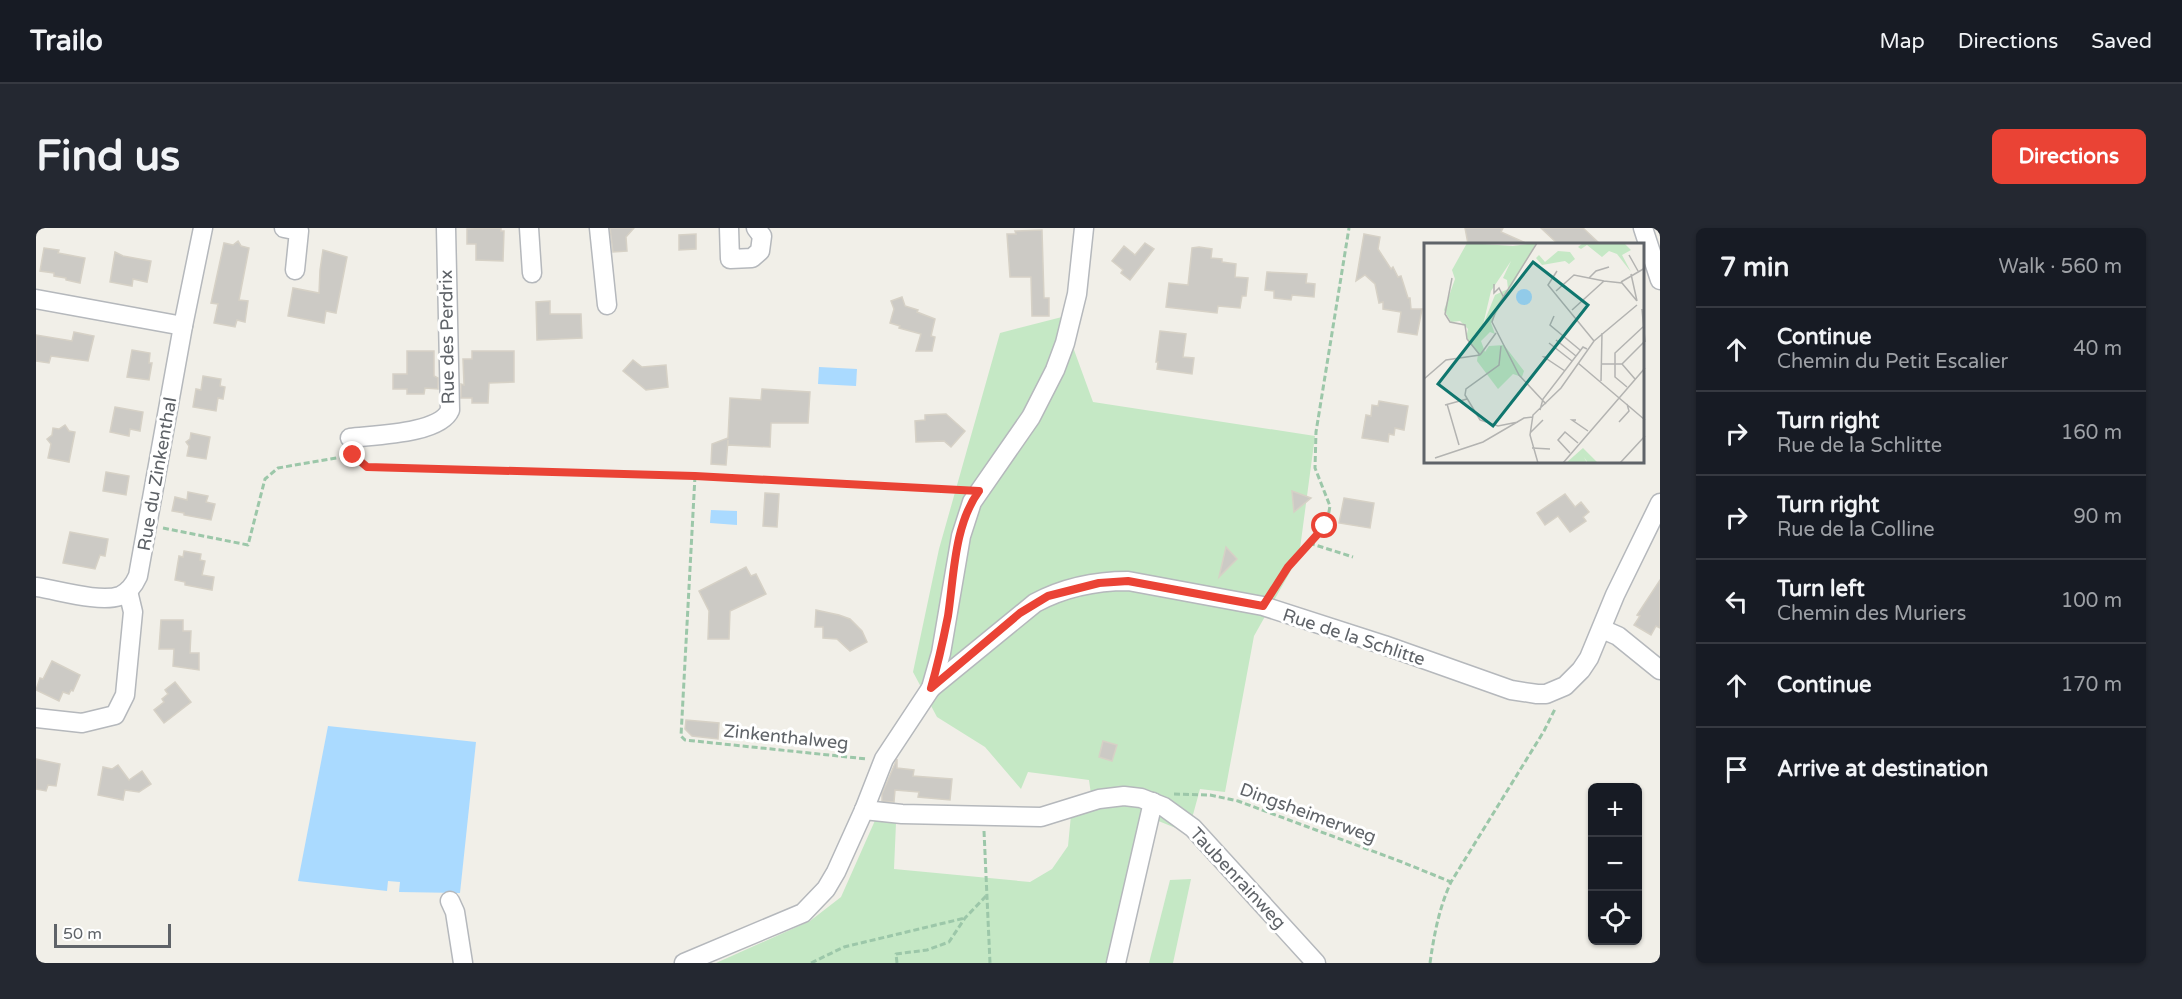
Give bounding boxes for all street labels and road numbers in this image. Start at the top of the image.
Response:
street label: Rue des Perdrix [435,269,459,405]
street label: Rue du Zinkenthal [133,395,181,553]
street label: Rue de la Schlitte [1280,604,1428,670]
street label: Zinkenthalweg [722,719,850,755]
street label: Dingsheimerweg [1237,778,1379,848]
street label: Taubenrainweg [1185,823,1291,933]

